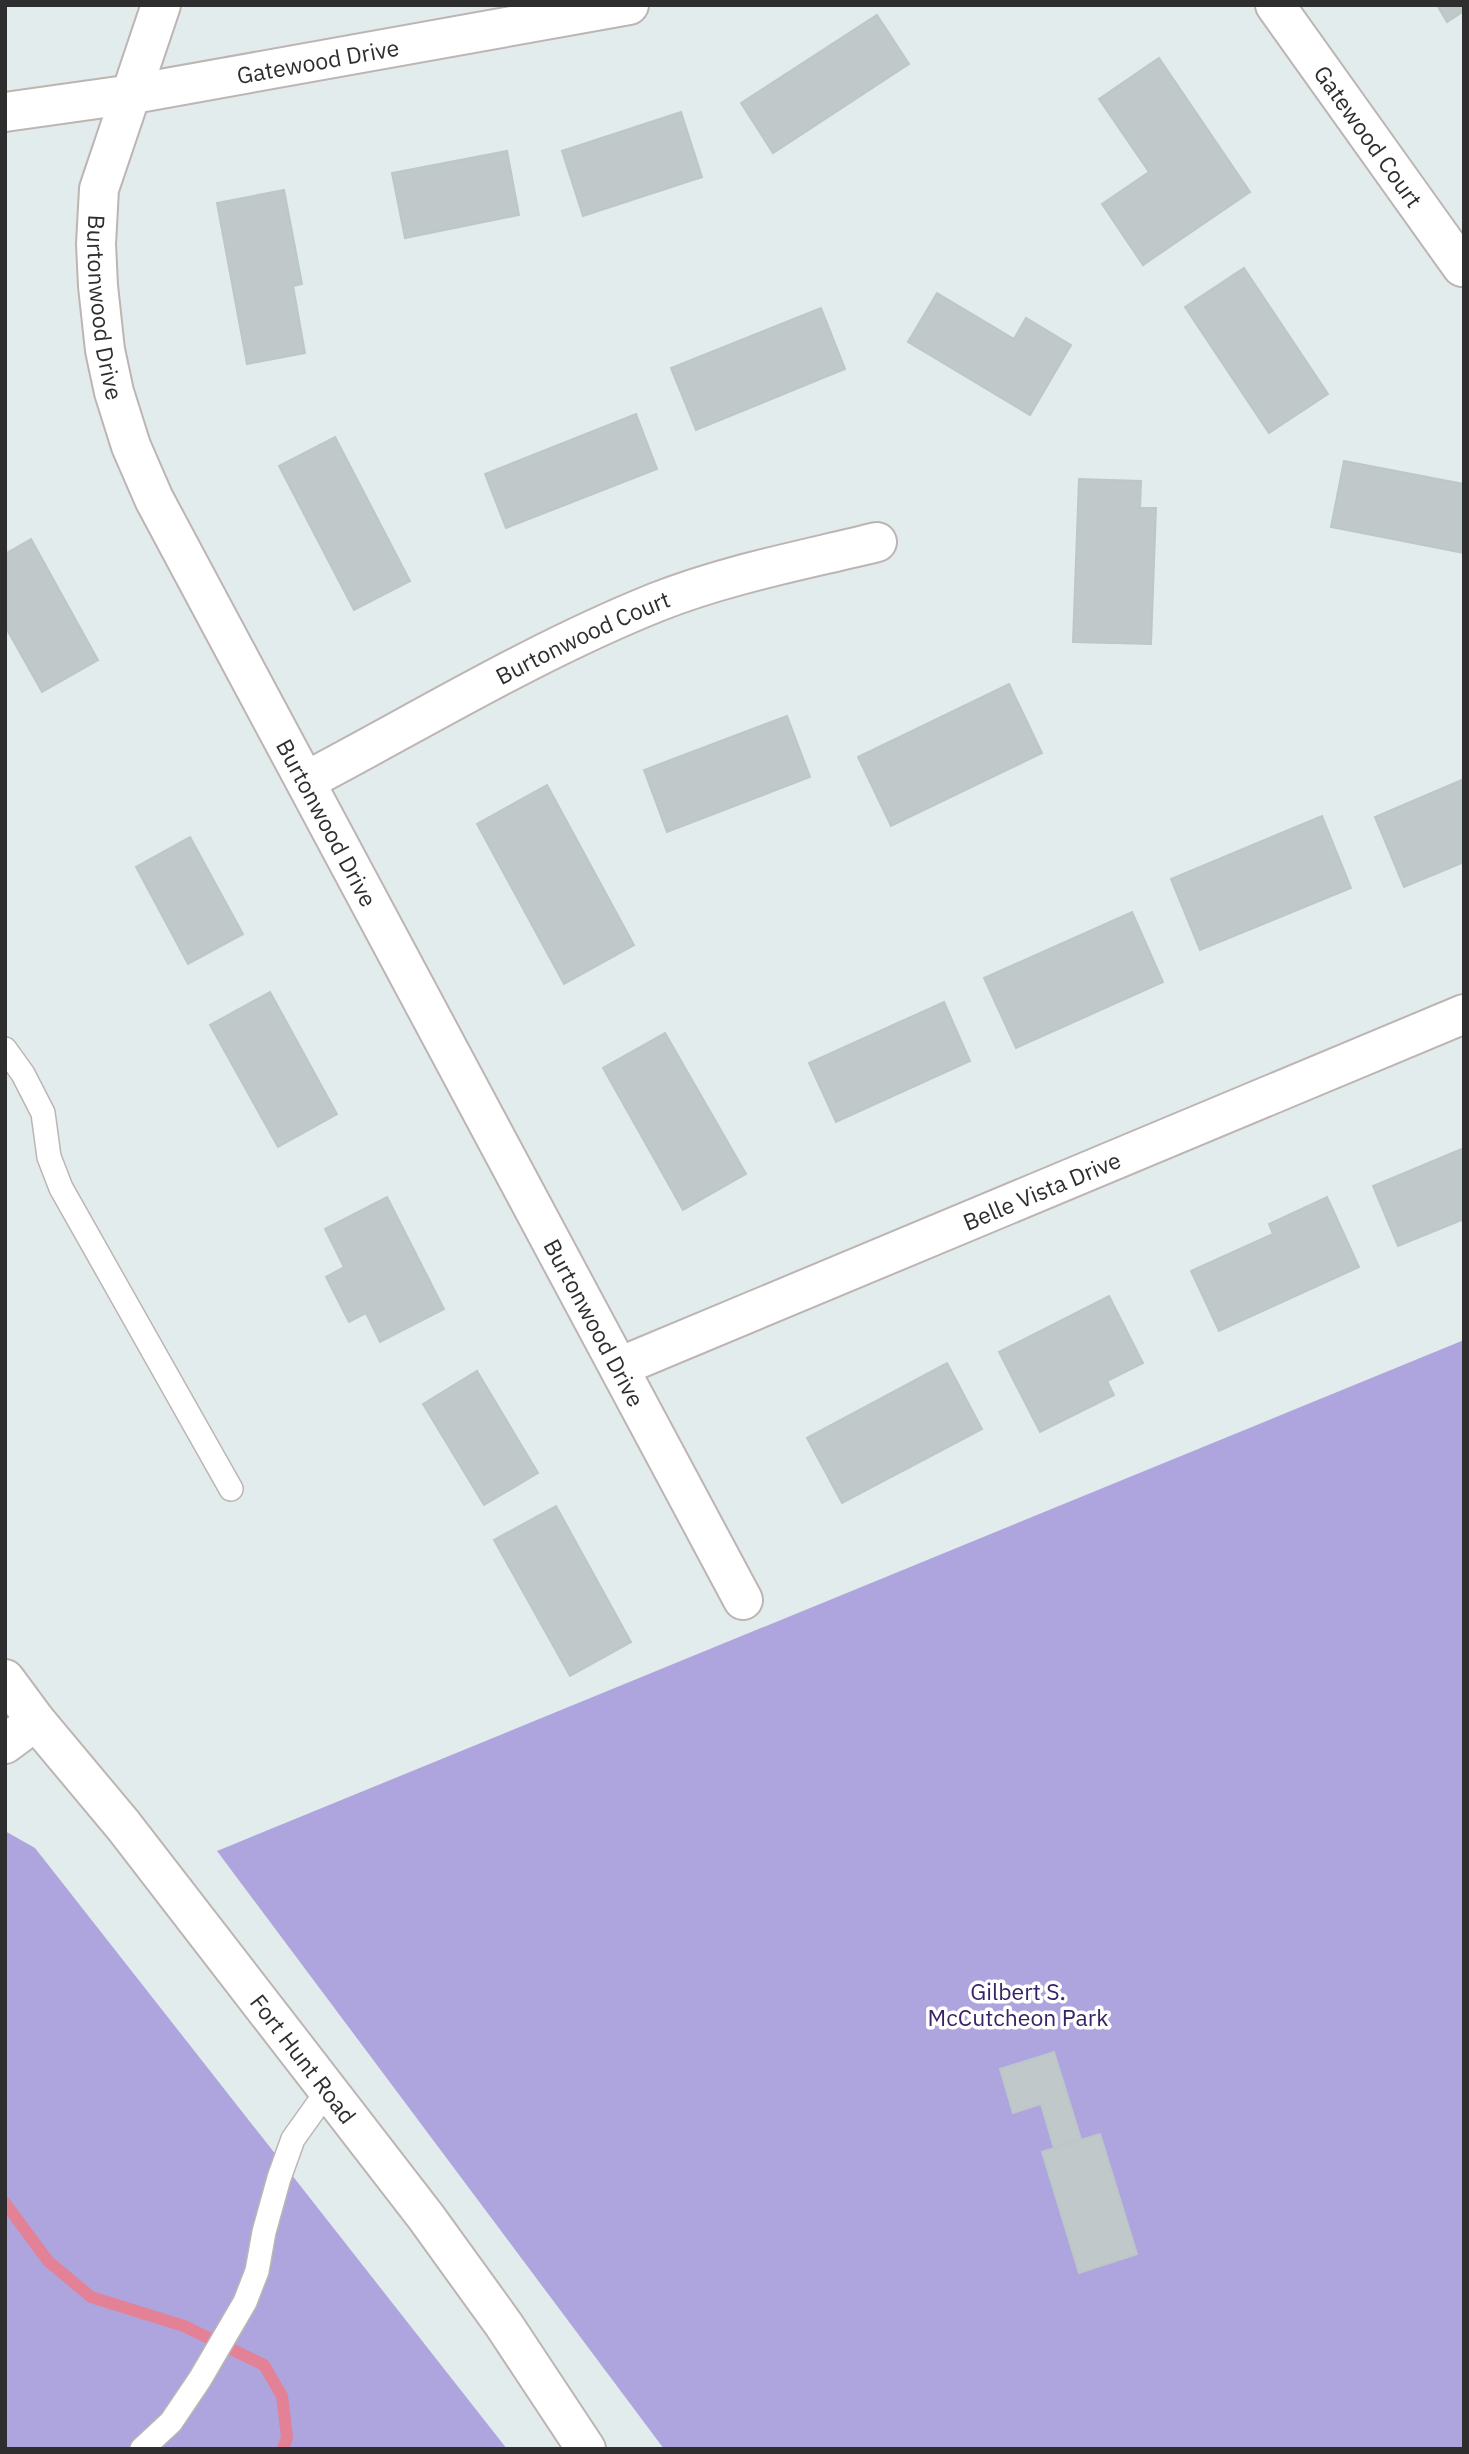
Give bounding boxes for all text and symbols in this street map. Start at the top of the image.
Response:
street label: Gatewood Drive [234,32,401,90]
street label: Gatewood Court [1308,59,1429,213]
street label: Burtonwood Drive [81,214,131,404]
street label: Burtonwood Court [490,583,674,691]
street label: Burtonwood Drive [270,733,384,912]
street label: Belle Vista Drive [958,1144,1125,1237]
street label: Burtonwood Drive [537,1233,652,1412]
park label: Gilbert S. McCutcheon Park [928,1976,1108,2032]
street label: Fort Hunt Road [244,1988,363,2129]

